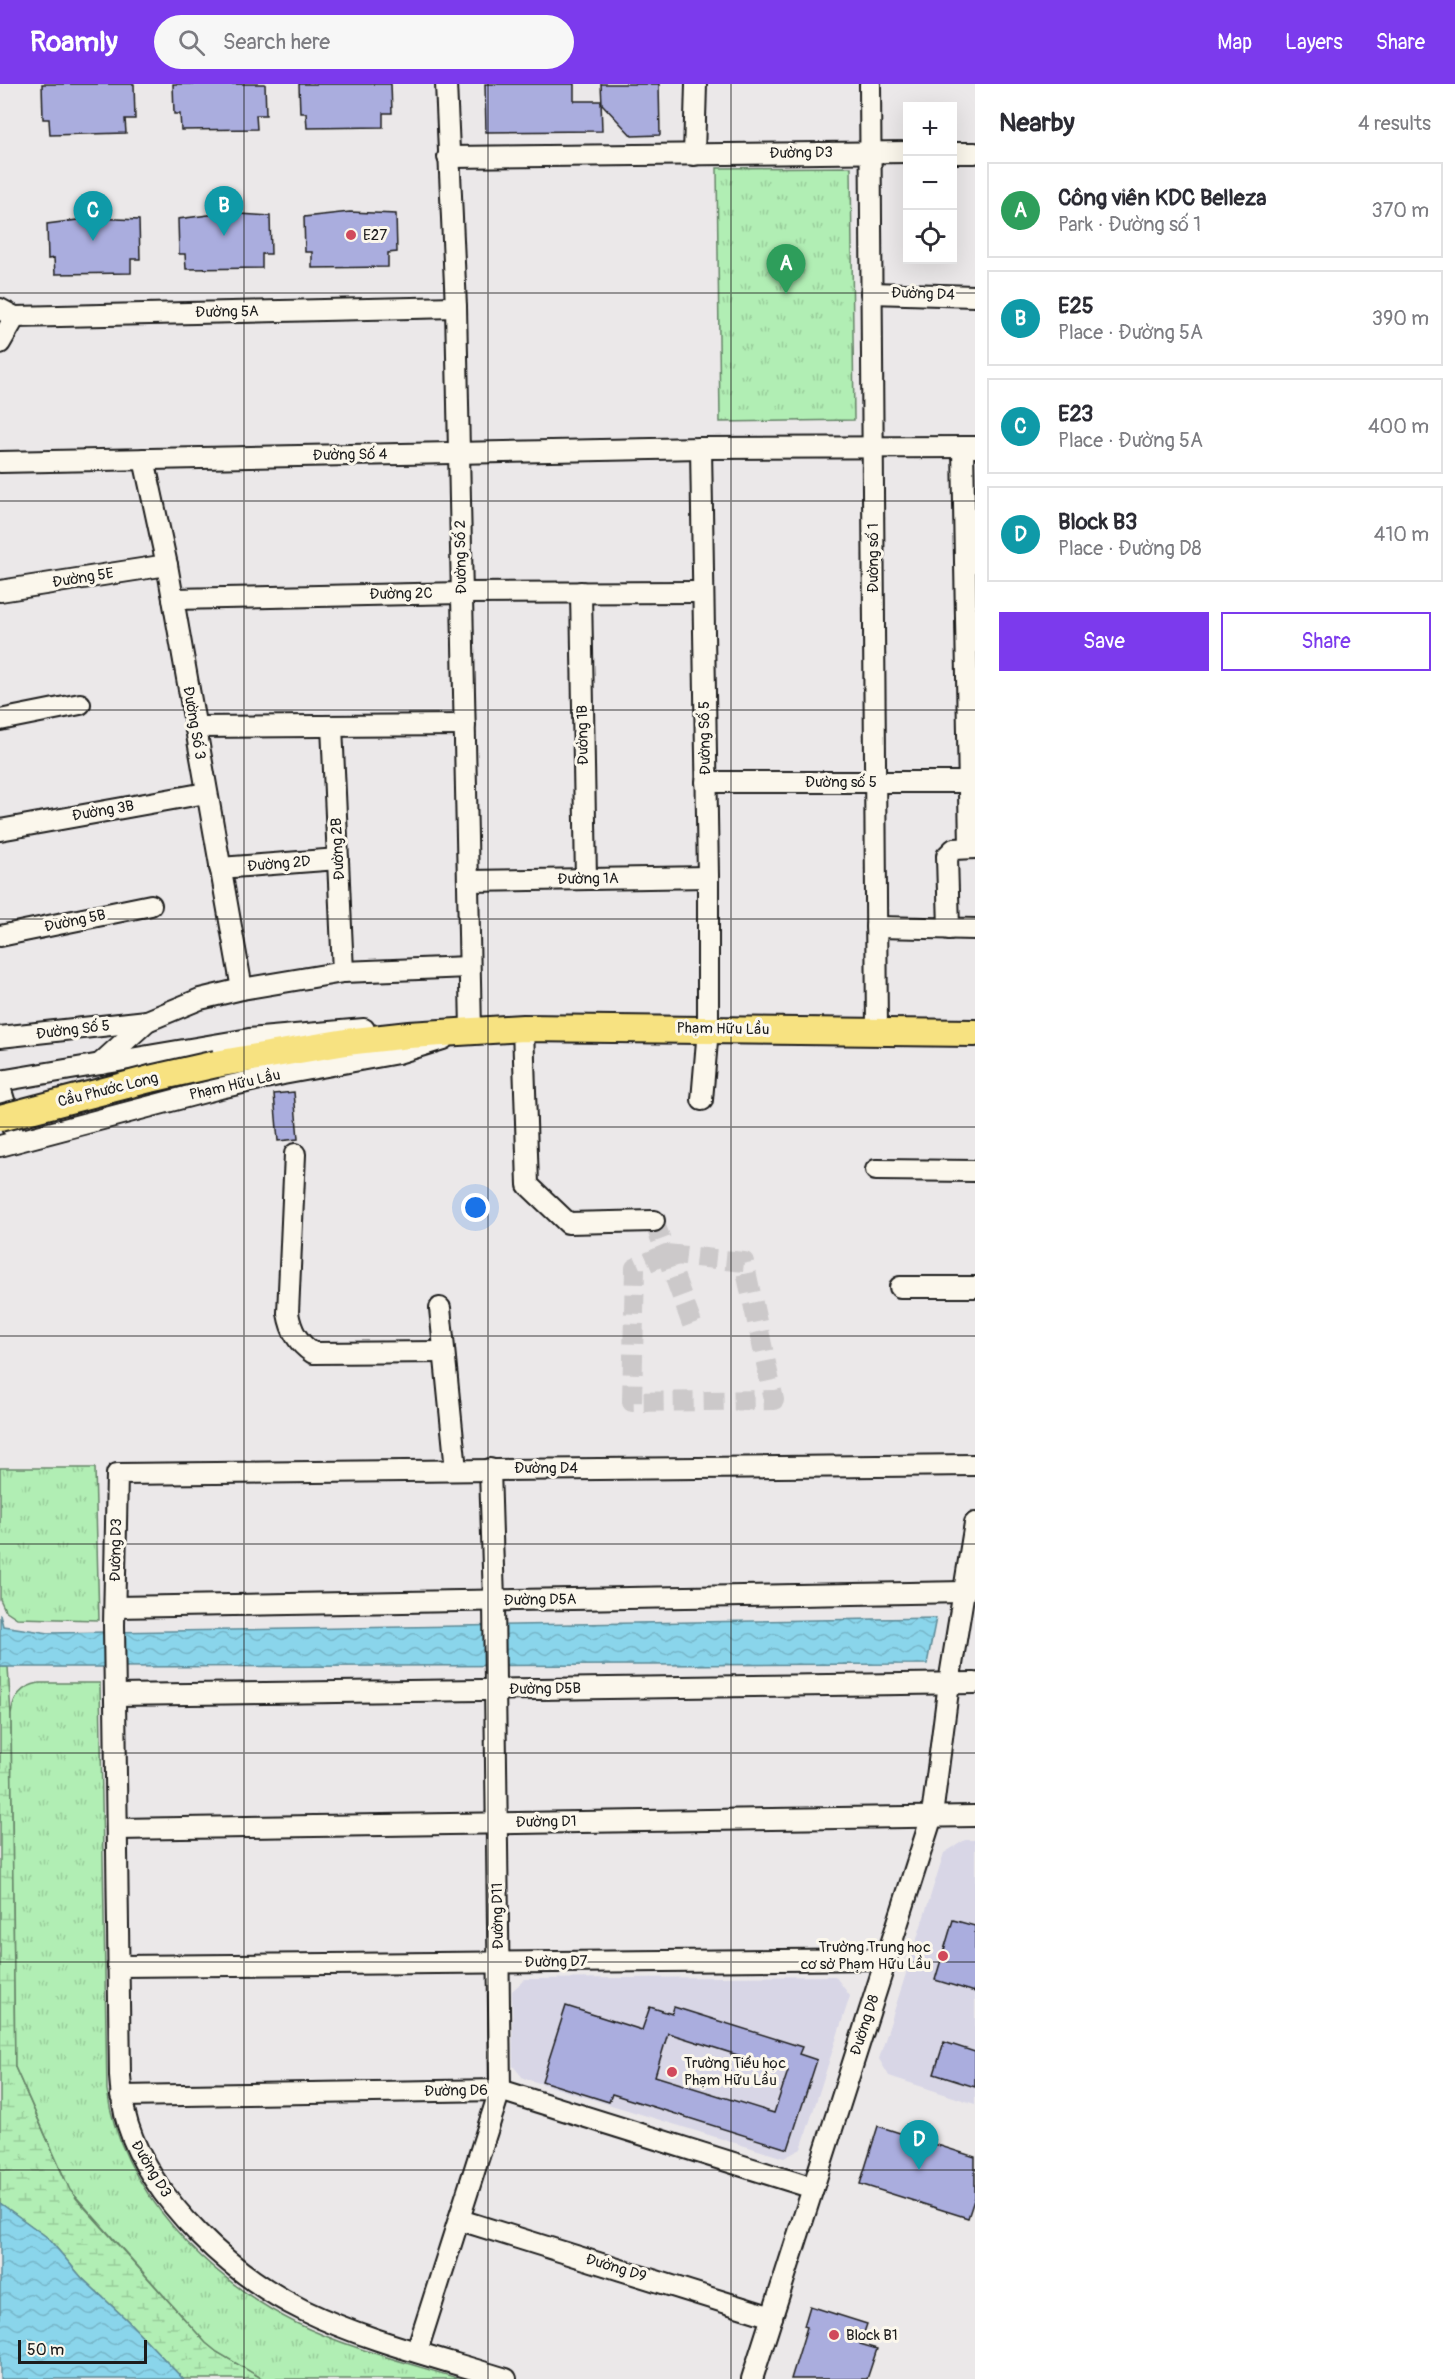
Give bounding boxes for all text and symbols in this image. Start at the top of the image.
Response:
search box [154,15,574,69]
text: Roamly [30,25,118,60]
icon: search [175,26,208,59]
text: Search here [223,28,330,56]
text: Map [1217,29,1252,56]
text: Layers [1285,29,1343,56]
text: Share [1376,29,1425,56]
map controls [903,102,957,264]
button: + [903,102,957,156]
text: Nearby [999,107,1075,139]
text: 4 results [1358,111,1431,136]
street label: Đường D3 [769,143,833,163]
button: − [903,156,957,210]
text: Công viên KDC Belleza [1058,184,1266,212]
pin: B [204,186,244,236]
pin: C [74,192,112,241]
text: A [1014,198,1027,223]
text: 370 m [1372,198,1429,223]
button: locate [903,210,957,264]
text: Park · Đường số 1 [1058,212,1201,237]
place label: E27 [363,226,387,245]
marker: E27 [344,228,358,242]
pin: A [766,244,806,294]
street label: Đường D4 [891,283,955,305]
text: E25 [1058,292,1094,320]
street label: Đường 5A [195,302,259,322]
text: B [1015,306,1026,331]
text: 390 m [1372,306,1429,331]
text: Place · Đường 5A [1058,320,1203,345]
text: E23 [1058,400,1093,428]
text: C [1014,414,1027,439]
text: 400 m [1368,414,1429,439]
text: Place · Đường 5A [1058,428,1203,453]
street label: Đường Số 4 [313,445,388,465]
text: Block B3 [1058,508,1137,536]
street label: Đường Số 2 [451,520,471,594]
text: D [1014,522,1027,547]
text: 410 m [1374,522,1429,547]
street label: Đường số 1 [864,523,883,593]
text: Place · Đường D8 [1058,536,1202,561]
street label: Đường 5E [51,564,115,592]
street label: Đường 2C [369,584,433,604]
button: Save [999,612,1209,671]
button: Share [1221,612,1431,671]
street label: Đường Số 3 [178,685,210,761]
street label: Đường Số 5 [695,701,715,775]
street label: Đường 1B [573,705,593,765]
street label: Đường số 5 [805,773,877,792]
street label: Đường 3B [71,796,135,826]
street label: Đường 2B [327,817,349,881]
street label: Đường 2D [247,852,311,876]
street label: Đường 1A [557,869,619,889]
street label: Đường 5B [43,905,107,937]
street label: Đường Số 5 [35,1016,111,1044]
street label: Phạm Hữu Lầu [676,1018,770,1039]
street label: Phạm Hữu Lầu [187,1064,282,1105]
street label: Cầu Phước Long [56,1067,160,1112]
your location [461,1193,490,1222]
street label: Đường D4 [514,1459,578,1478]
street label: Đường D3 [106,1518,126,1582]
street label: Đường D5A [503,1590,577,1610]
street label: Đường D5B [509,1679,581,1699]
street label: Đường D1 [515,1812,577,1832]
street label: Đường D11 [488,1882,508,1950]
place label: Trường Trung học cơ sở Phạm Hữu Lầu [801,1938,931,1974]
marker: Trường Trung học cơ sở Phạm Hữu Lầu [936,1949,950,1963]
street label: Đường D7 [524,1952,588,1972]
street label: Đường D8 [846,1992,884,2058]
place label: Trường Tiểu học Phạm Hữu Lầu [684,2054,787,2090]
marker: Trường Tiểu học Phạm Hữu Lầu [665,2065,679,2079]
street label: Đường D6 [424,2081,488,2101]
pin: D [900,2120,938,2170]
street label: Đường D3 [127,2137,175,2201]
street label: Đường D9 [583,2250,649,2286]
place label: Block B1 [846,2326,898,2345]
marker: Block B1 [827,2328,841,2342]
scale bar [18,2337,147,2364]
text: 50 m [27,2340,64,2360]

